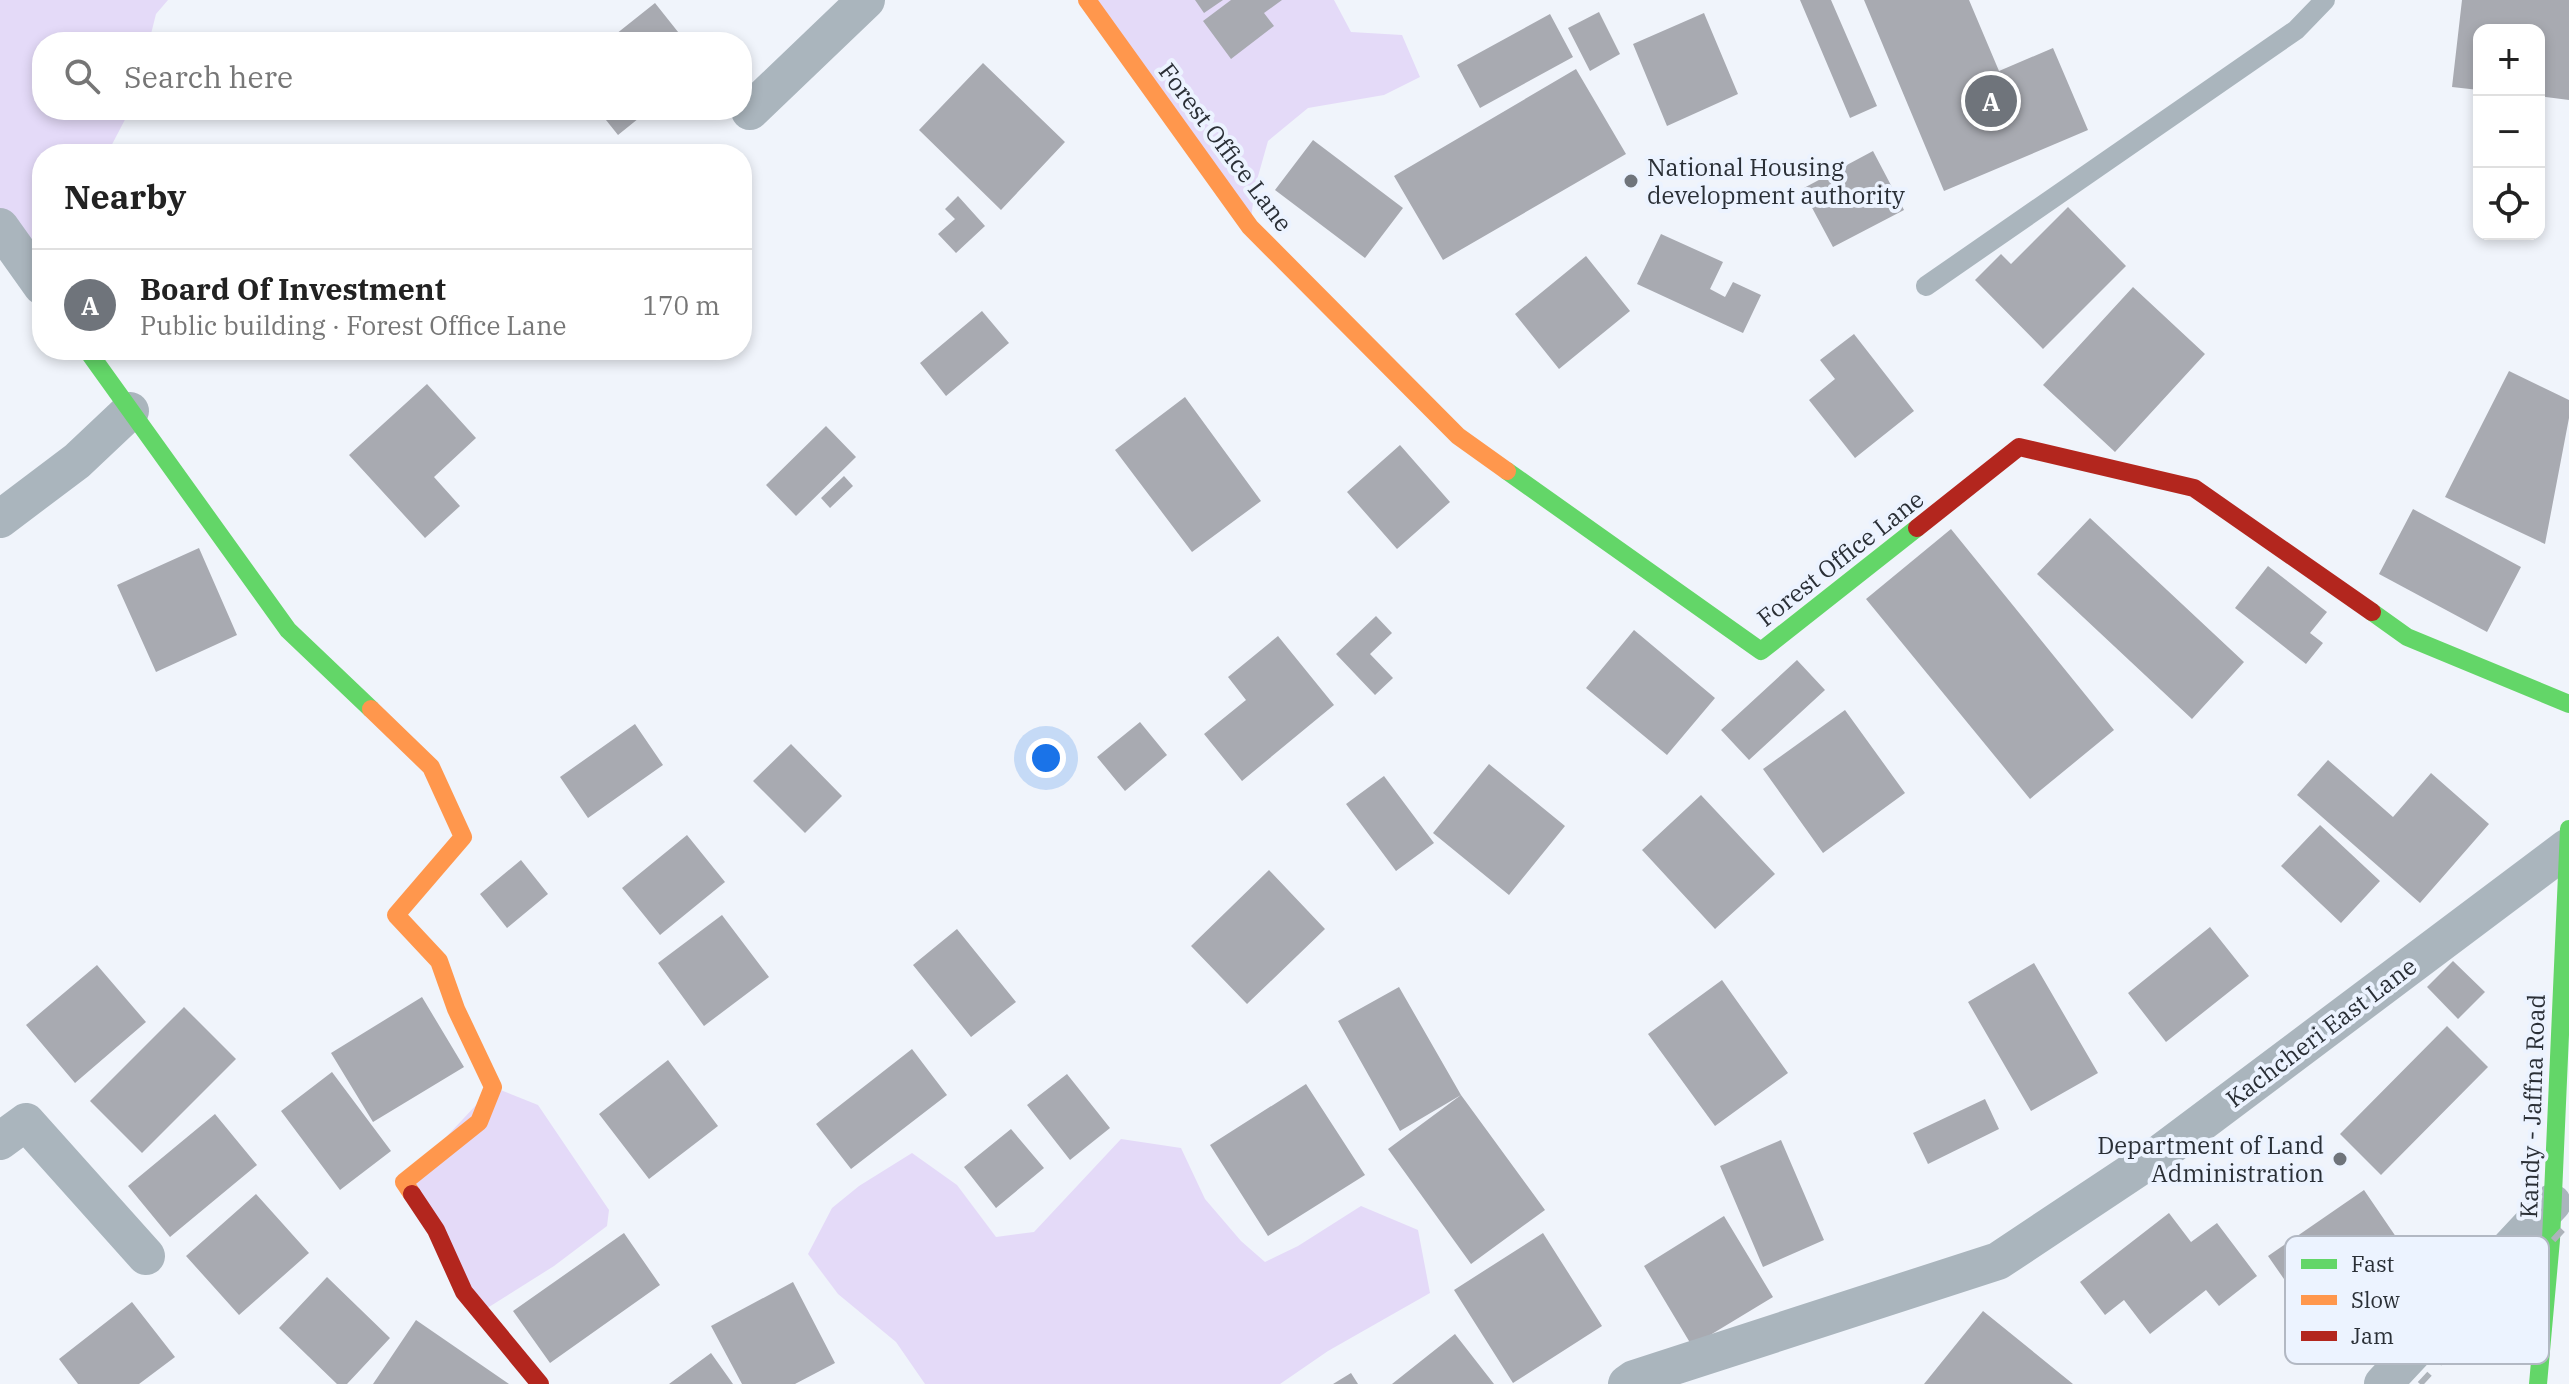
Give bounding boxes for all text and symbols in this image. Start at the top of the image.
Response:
map controls [2473,24,2545,240]
button: + [2473,24,2545,96]
search box [32,32,752,120]
icon: search [60,54,104,98]
street label: Forest Office Lane [1152,56,1300,238]
text: Search here [124,57,293,96]
pin: A [1965,71,2017,131]
button: − [2473,96,2545,168]
place label: National Housing development authority [1647,151,1905,211]
button: locate [2473,168,2545,240]
marker: National Housing development authority [1622,172,1640,190]
text: Nearby [64,174,186,218]
text: Board Of Investment [140,269,446,308]
text: A [81,288,99,322]
text: 170 m [642,288,720,322]
text: Public building · Forest Office Lane [140,308,567,342]
street label: Forest Office Lane [1750,483,1930,633]
your location [1026,738,1066,778]
street label: Kachcheri East Lane [2219,950,2423,1114]
street label: Kandy - Jaffna Road [2512,993,2552,1219]
place label: Department of Land Administration [2097,1129,2324,1189]
marker: Department of Land Administration [2331,1150,2349,1168]
legend [2285,1236,2549,1364]
text: Fast [2351,1249,2394,1278]
text: Slow [2351,1285,2400,1314]
text: Jam [2351,1321,2394,1350]

